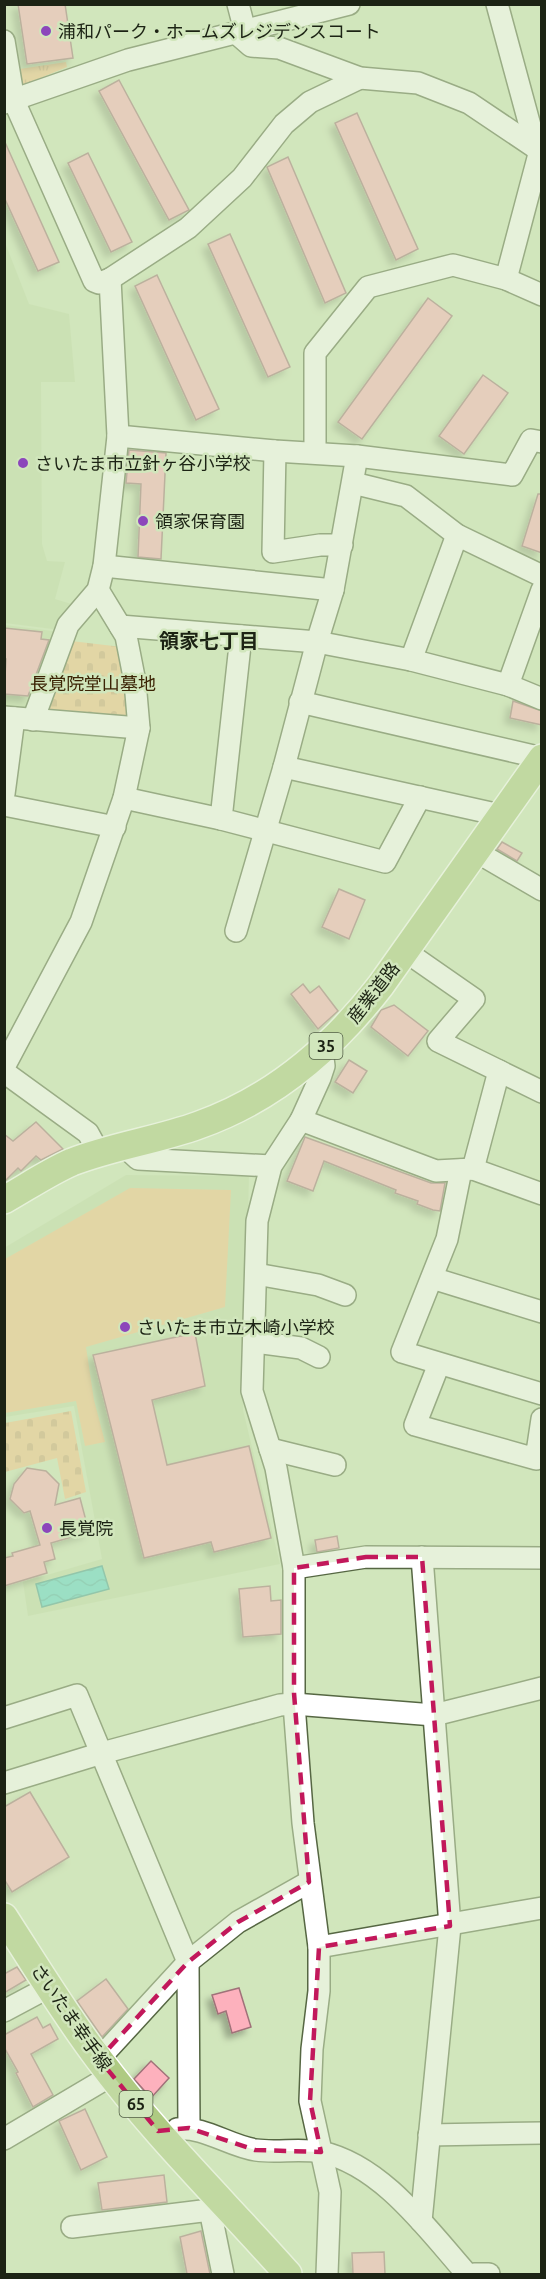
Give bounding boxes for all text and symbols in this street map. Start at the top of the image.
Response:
place label: 浦和パーク・ホームズレジデンスコート [58,21,381,41]
marker: 浦和パーク・ホームズレジデンスコート [39,24,53,38]
place label: さいたま市立針ヶ谷小学校 [35,453,250,473]
marker: さいたま市立針ヶ谷小学校 [16,456,30,470]
place label: 領家保育園 [155,511,245,531]
marker: 領家保育園 [136,514,150,528]
district label: 領家七丁目 [159,629,259,652]
park label: 長覚院堂山墓地 [30,673,156,693]
street label: 産業道路 [343,957,403,1027]
road number: 35 [310,1033,342,1059]
place label: さいたま市立木崎小学校 [137,1317,334,1337]
marker: さいたま市立木崎小学校 [118,1320,132,1334]
place label: 長覚院 [59,1518,113,1538]
marker: 長覚院 [40,1521,54,1535]
street label: さいたま幸手線 [28,1960,116,2074]
road number: 65 [120,2091,152,2117]

